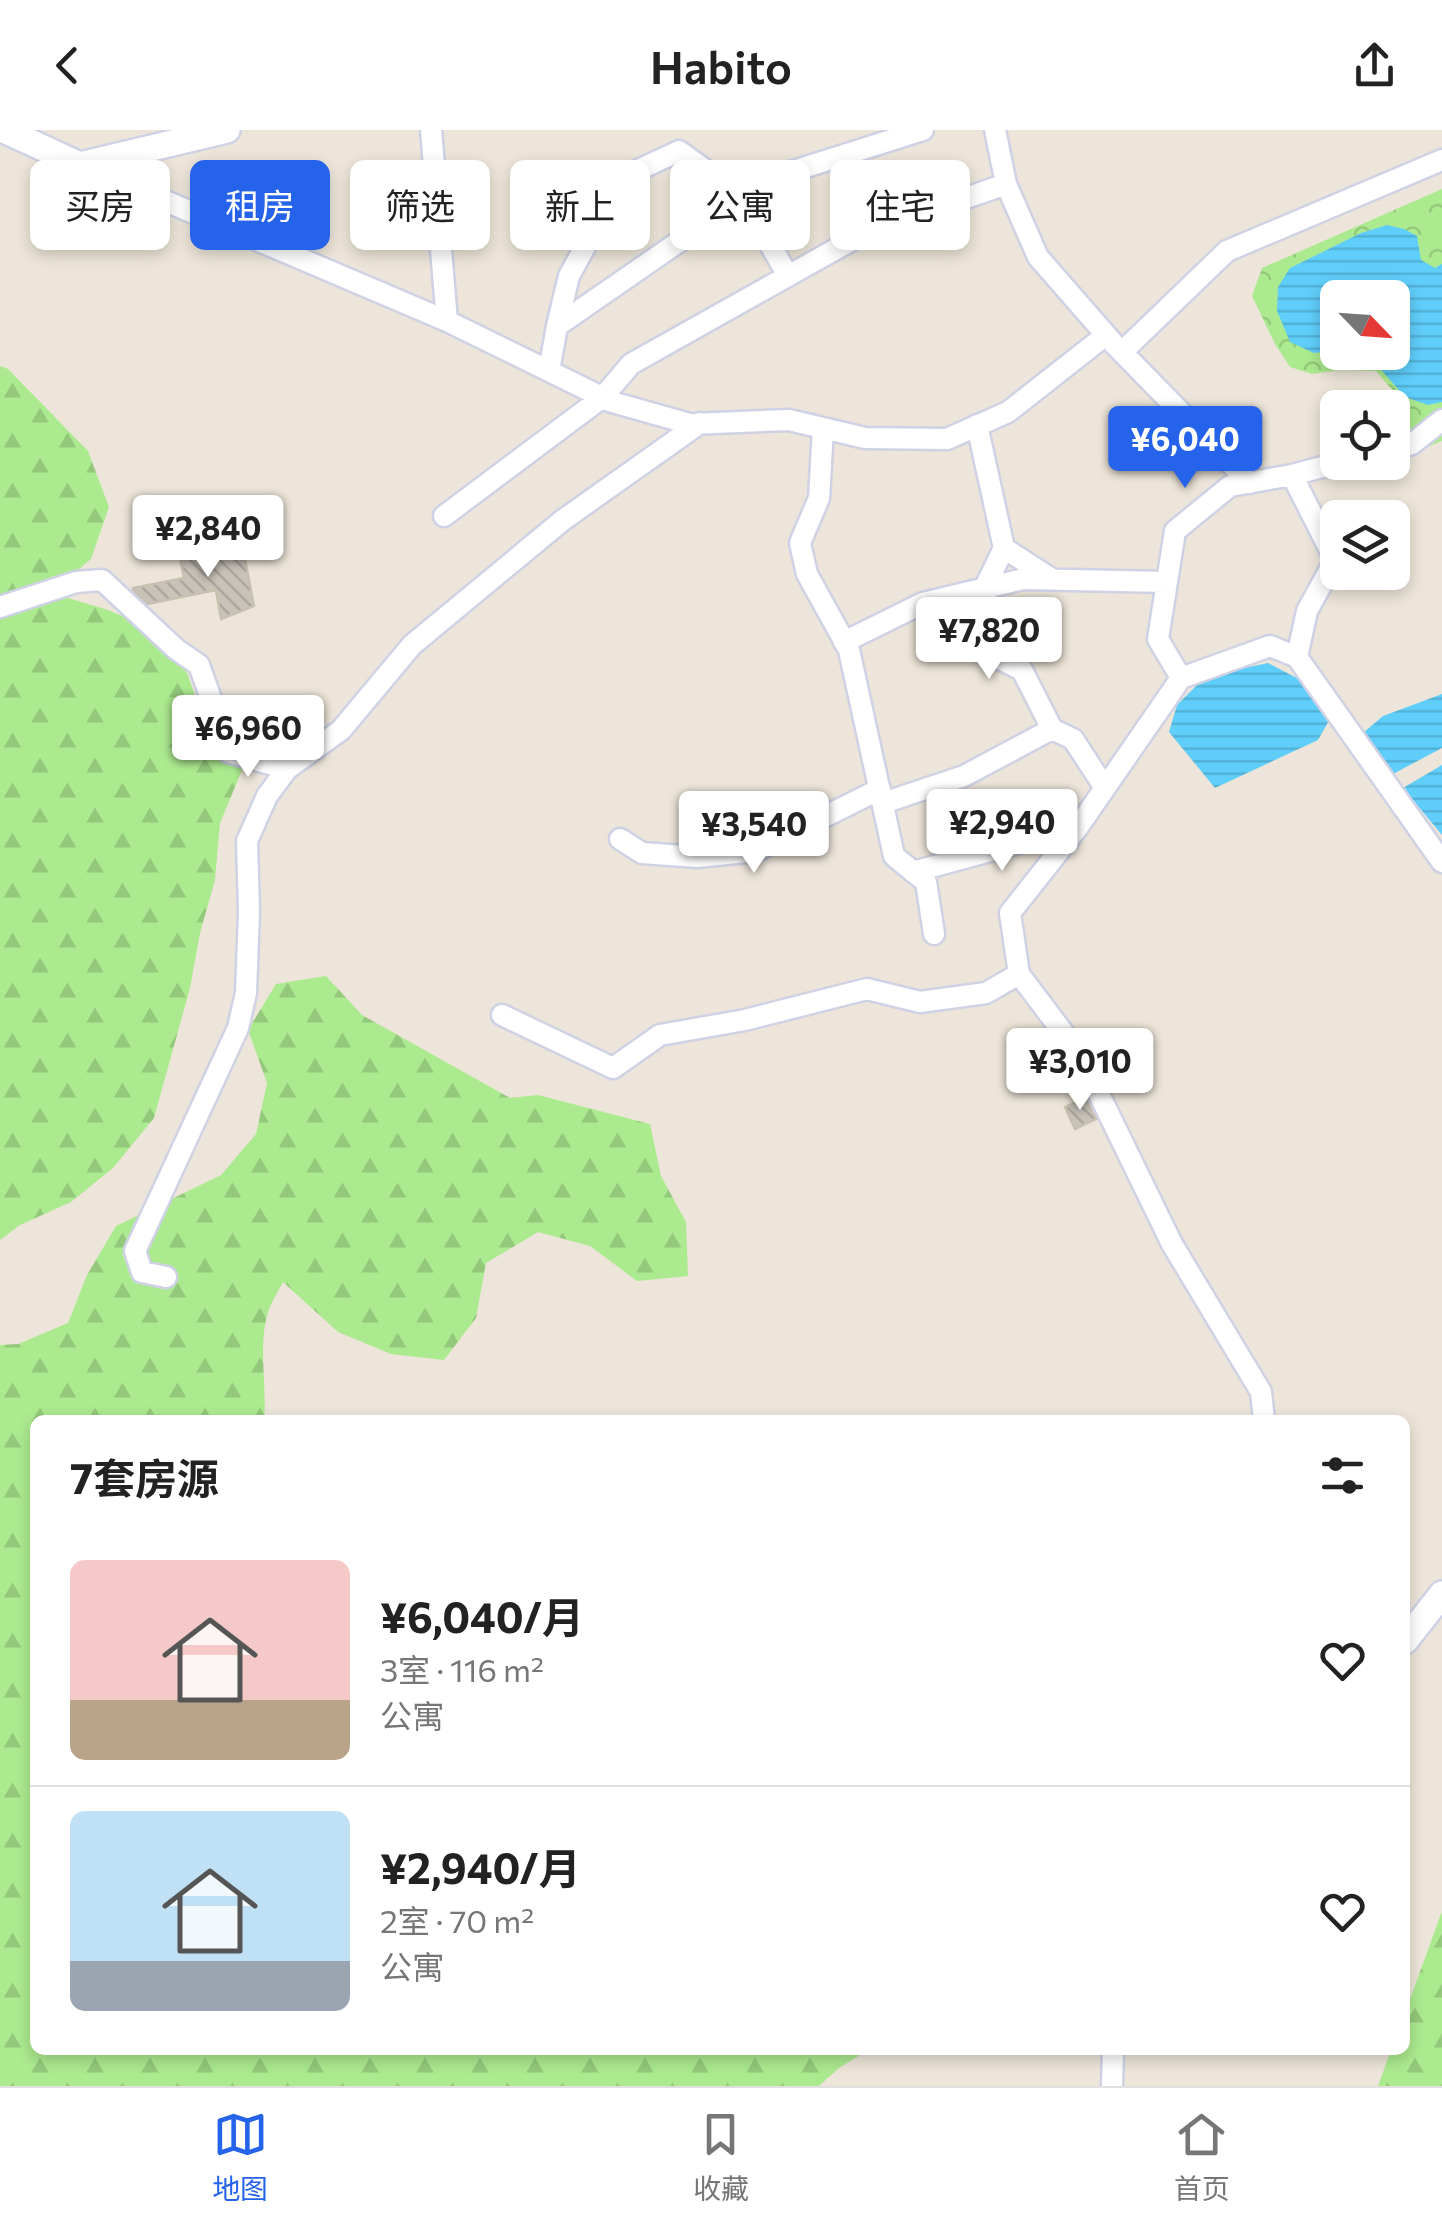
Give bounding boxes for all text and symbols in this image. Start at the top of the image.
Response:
icon: back [40,38,95,93]
text: Habito [650,38,792,93]
icon: share [1347,38,1402,93]
chip: 买房 [30,160,170,250]
chip: 租房 [190,160,330,250]
chip: 筛选 [350,160,490,250]
chip: 新上 [510,160,650,250]
chip: 公寓 [670,160,810,250]
chip: 住宅 [830,160,970,250]
north arrow [1320,280,1410,370]
map controls [1320,280,1410,590]
button: locate [1320,390,1410,480]
pin: ¥6,040 [1104,406,1266,491]
text: ¥6,040 [1130,418,1240,458]
pin: ¥2,840 [127,495,289,580]
button: layers [1320,500,1410,590]
text: ¥2,840 [154,507,262,547]
pin: ¥7,820 [908,597,1070,682]
text: ¥7,820 [938,609,1040,649]
pin: ¥6,960 [167,695,329,780]
text: ¥6,960 [194,707,302,747]
pin: ¥2,940 [921,789,1083,874]
pin: ¥3,540 [673,791,835,876]
text: ¥2,940 [948,801,1056,841]
text: ¥3,540 [701,803,807,843]
pin: ¥3,010 [999,1028,1161,1113]
text: ¥3,010 [1028,1040,1132,1080]
icon: filters [1315,1448,1370,1503]
text: 7套房源 [70,1451,219,1503]
text: ¥6,040/月 [380,1590,584,1642]
icon: home [150,1600,270,1720]
icon: heart [1315,1633,1370,1688]
text: 3室 · 116 m² [380,1649,544,1689]
text: 公寓 [380,1695,444,1735]
text: ¥2,940/月 [380,1841,581,1893]
icon: home [150,1851,270,1971]
icon: heart [1315,1884,1370,1939]
text: 2室 · 70 m² [380,1900,534,1940]
text: 公寓 [380,1946,444,1986]
tab: 地图 [212,2107,268,2207]
tab: 收藏 [693,2107,749,2207]
tab: 首页 [1174,2107,1230,2207]

